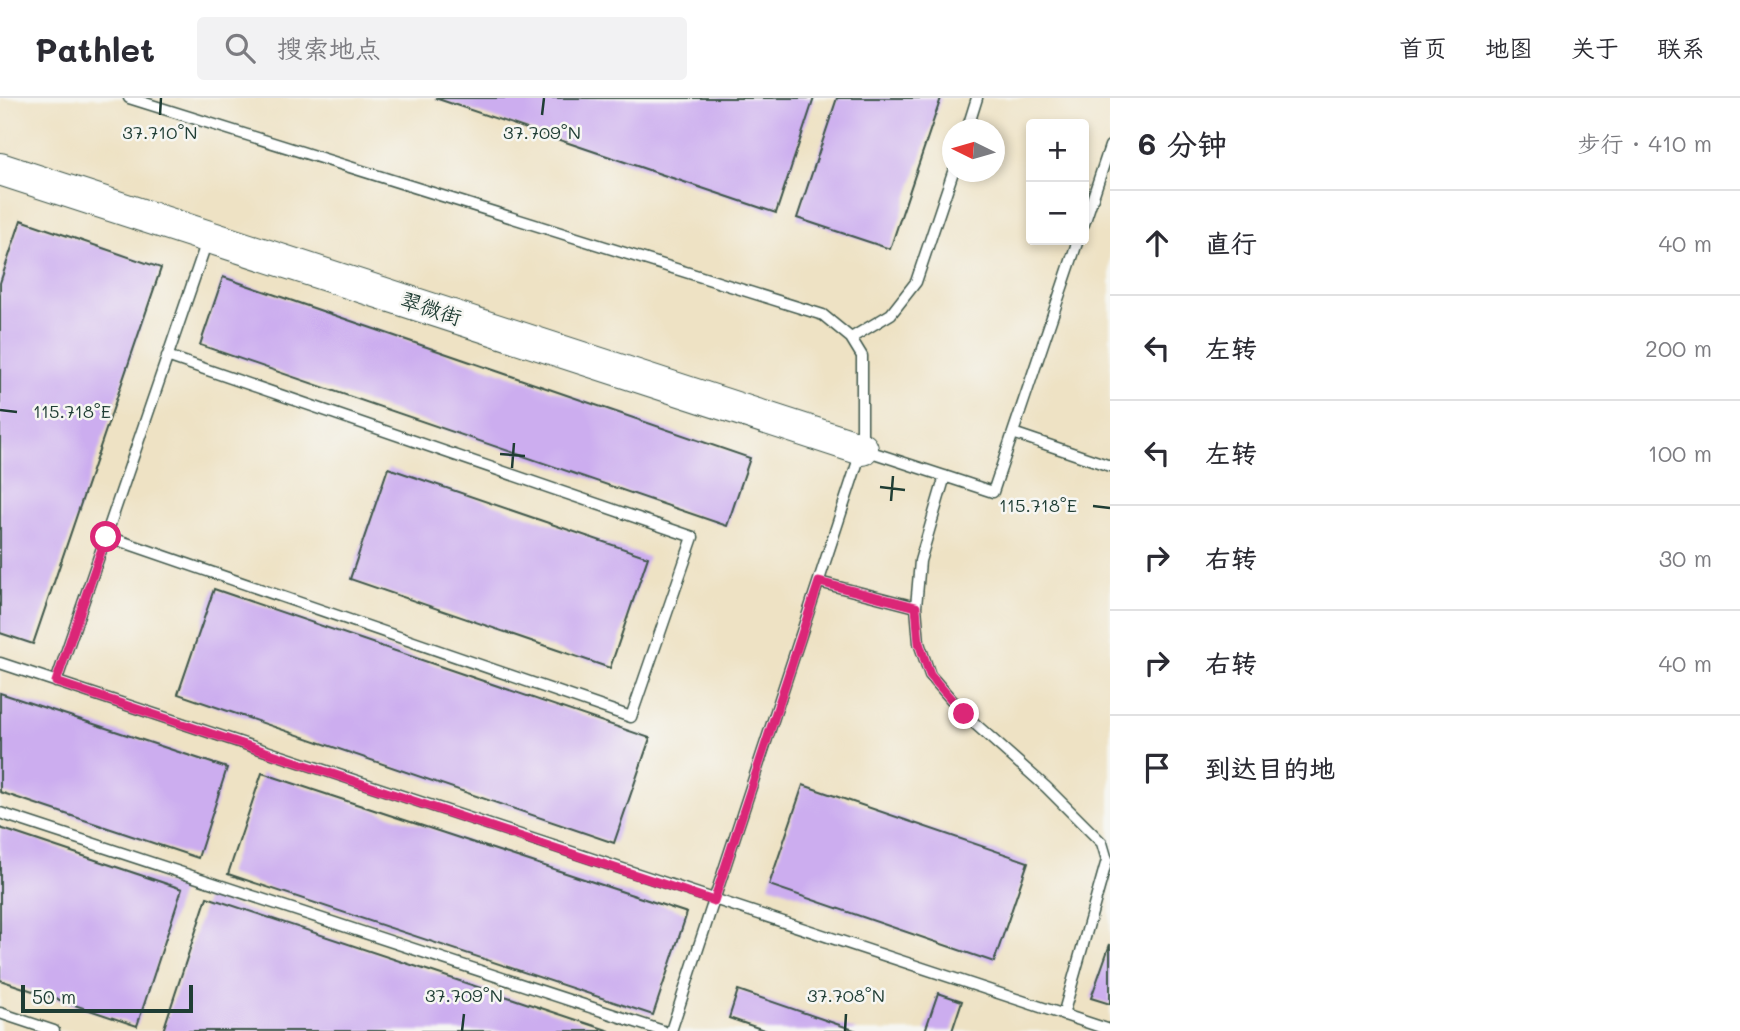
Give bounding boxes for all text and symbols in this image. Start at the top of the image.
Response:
search box [197,17,687,80]
text: Pathlet [35,27,155,70]
icon: search [221,29,259,67]
text: 搜索地点 [277,31,381,65]
text: 首页 [1399,32,1447,63]
text: 地图 [1485,32,1533,63]
text: 关于 [1571,32,1619,63]
text: 联系 [1657,32,1705,63]
north arrow [942,119,1005,182]
map controls [1026,119,1089,245]
button: + [1026,119,1089,182]
text: 37.710°N [122,120,198,144]
text: 37.709°N [503,120,581,144]
text: 6 分钟 [1138,123,1227,163]
text: 步行 · 410 m [1578,128,1712,158]
button: − [1026,182,1089,245]
icon: ahead [1138,224,1176,262]
text: 直行 [1205,226,1257,260]
text: 40 m [1659,228,1712,258]
street label: 翠微街 [397,285,466,330]
icon: left [1138,329,1176,367]
text: 左转 [1205,331,1257,365]
text: 200 m [1645,333,1712,363]
text: 115.718°E [33,399,111,423]
icon: left [1138,434,1176,472]
text: 左转 [1205,436,1257,470]
text: 100 m [1648,438,1712,468]
text: 115.718°E [999,493,1077,517]
route start [90,521,121,552]
icon: right [1138,539,1176,577]
text: 右转 [1205,541,1257,575]
text: 30 m [1659,543,1712,573]
icon: right [1138,644,1176,682]
text: 右转 [1205,646,1257,680]
text: 40 m [1659,648,1712,678]
route end [948,698,979,729]
icon: arrive [1138,749,1176,787]
text: 到达目的地 [1205,751,1335,785]
scale bar [21,982,192,1014]
text: 37.709°N [425,983,503,1007]
text: 37.708°N [807,983,885,1007]
text: 50 m [32,984,76,1009]

